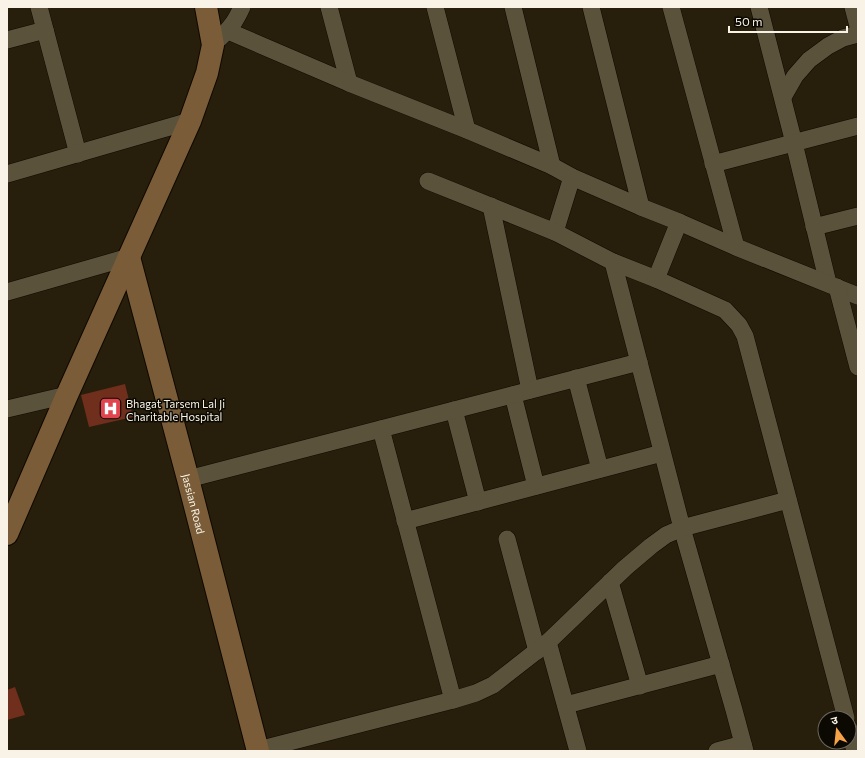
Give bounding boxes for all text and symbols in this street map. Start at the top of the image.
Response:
scale bar [729,8,847,34]
text: 50 m [735,14,763,28]
hospital icon: Bhagat Tarsem Lal Ji Charitable Hospital [98,396,124,422]
place label: Bhagat Tarsem Lal Ji Charitable Hospital [126,397,225,423]
street label: Jassian Road [179,472,208,535]
north arrow [817,710,857,750]
text: उ [829,713,840,727]

